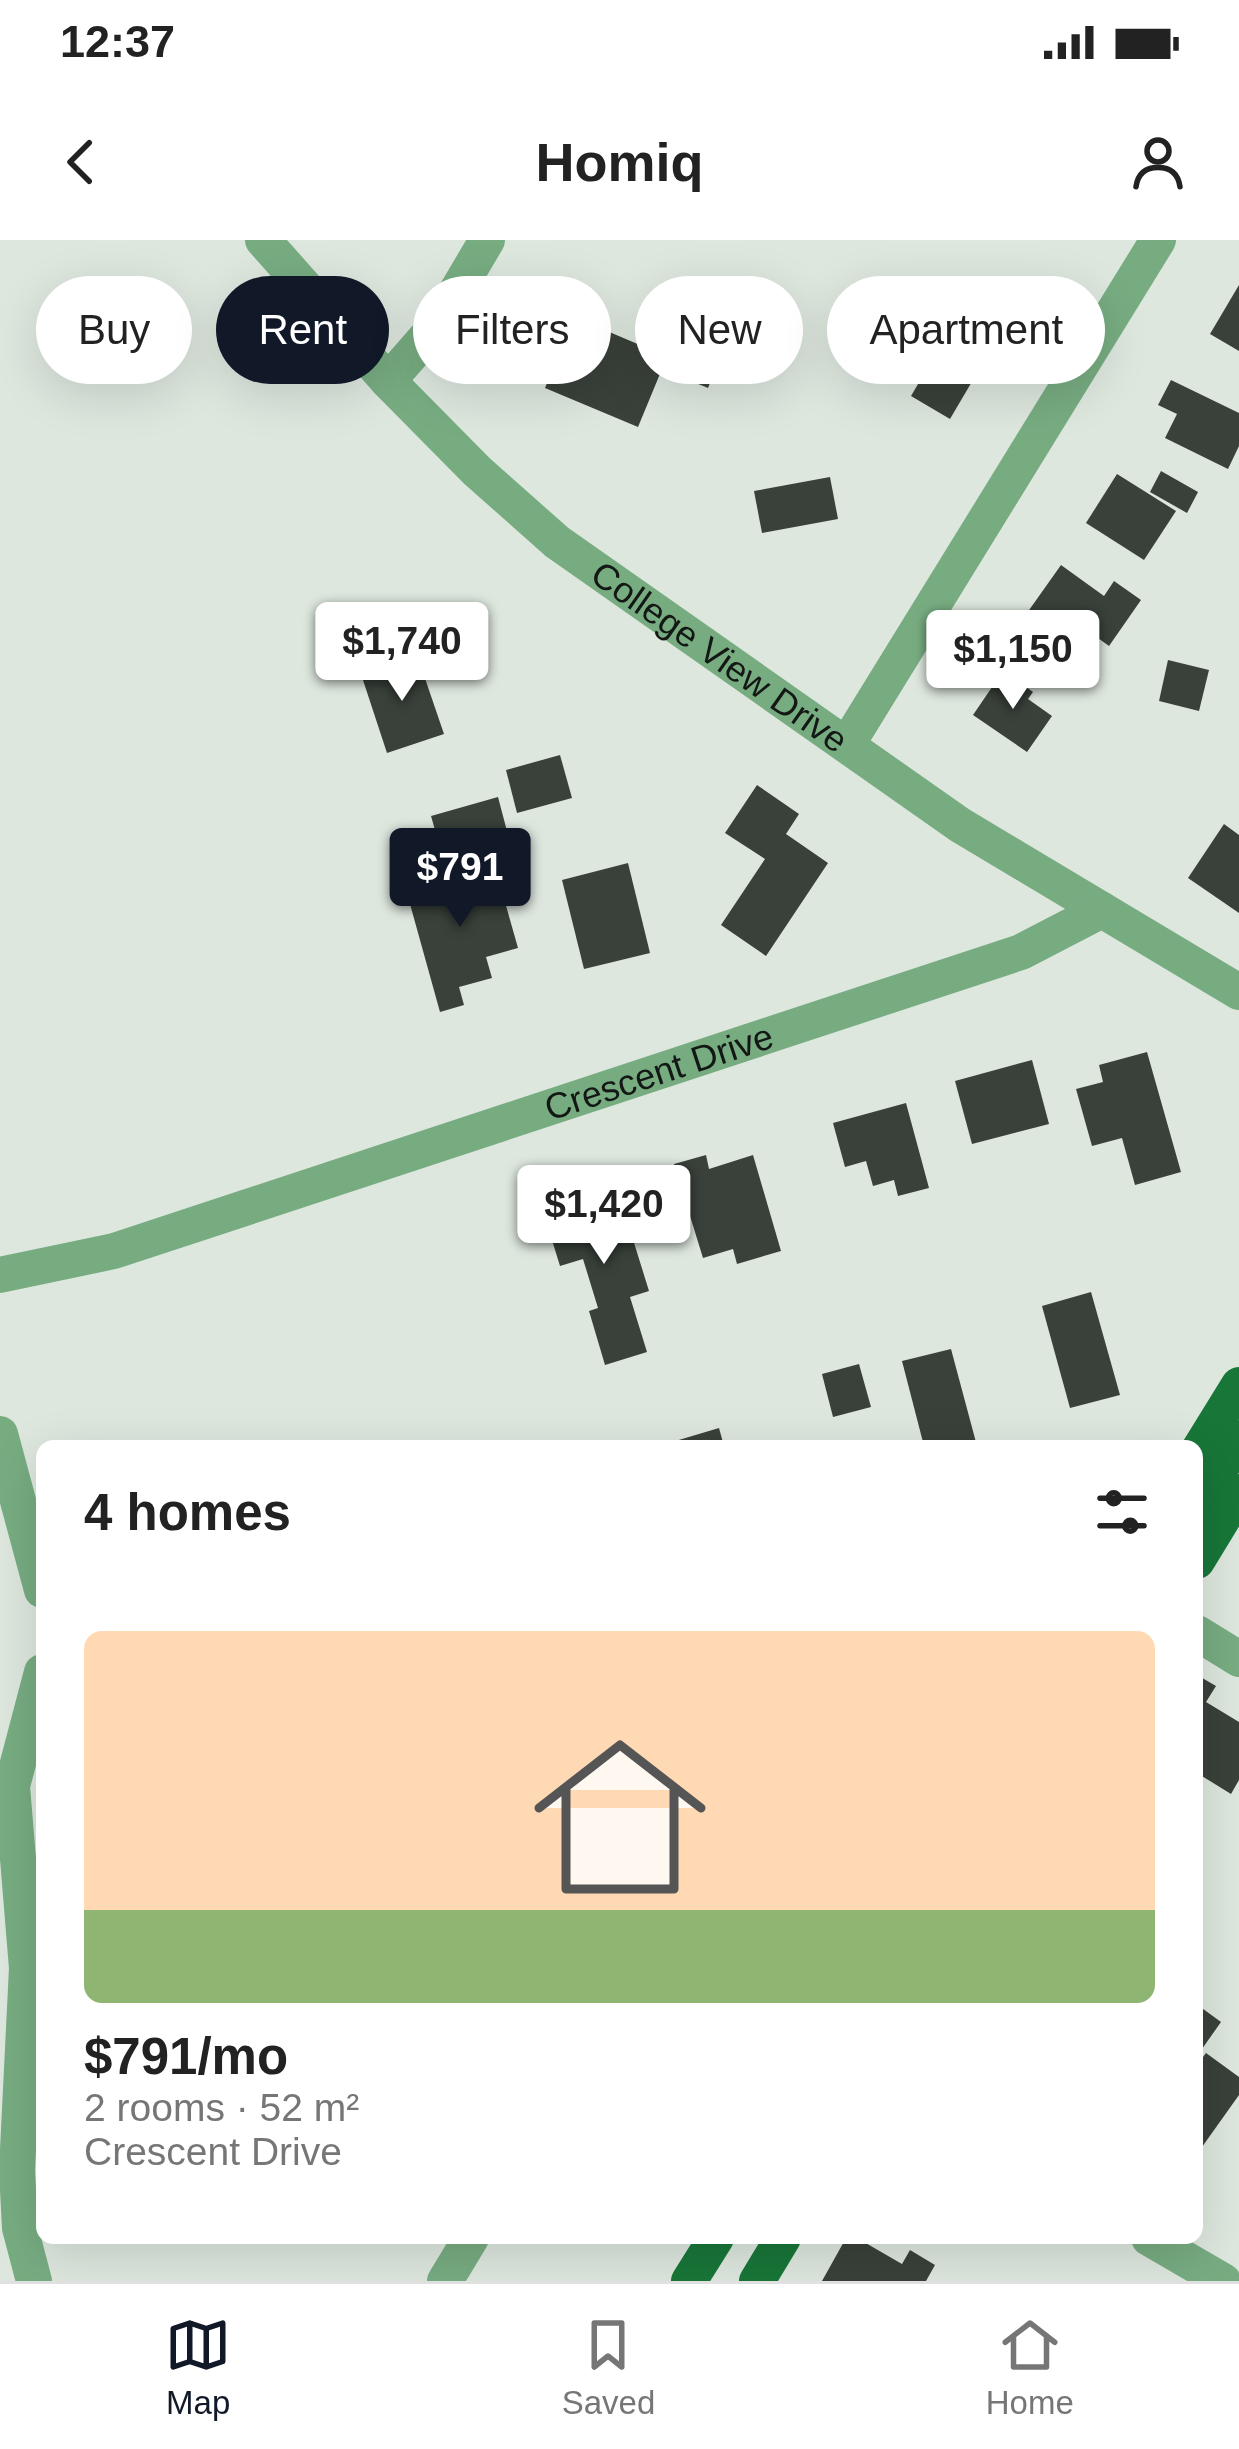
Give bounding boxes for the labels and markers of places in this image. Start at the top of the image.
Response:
pin: $1,740 [304,602,500,704]
pin: $1,150 [915,610,1111,712]
pin: $791 [389,828,531,930]
pin: $1,420 [506,1165,702,1267]

